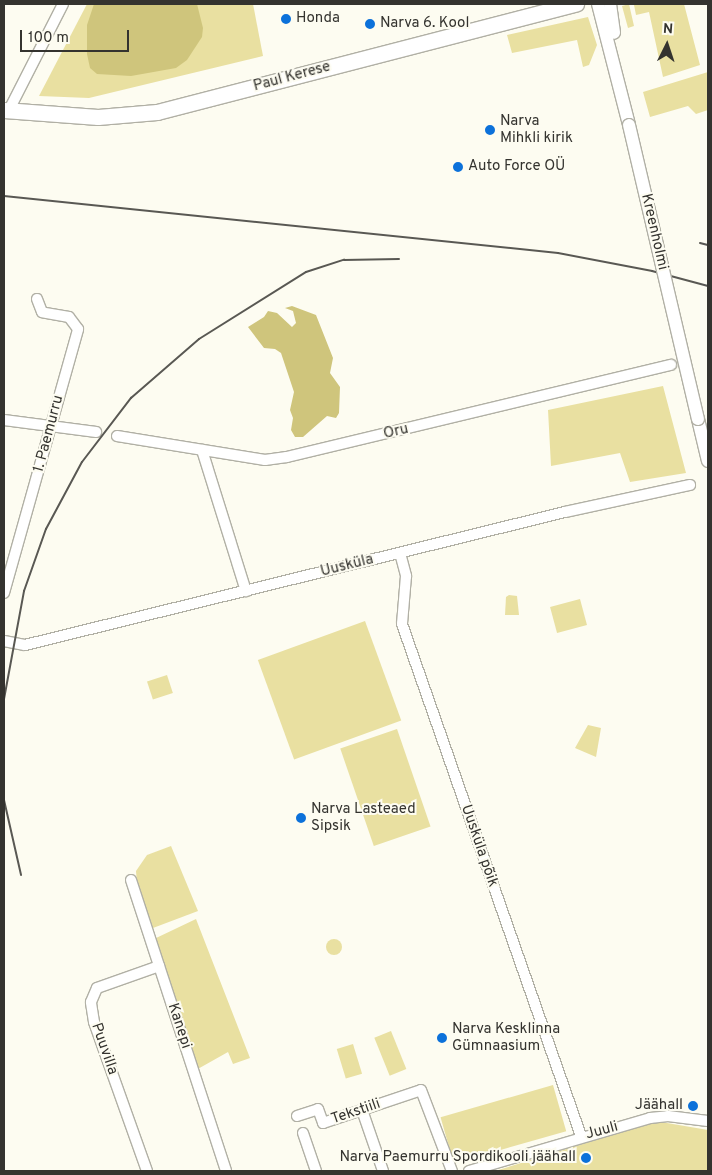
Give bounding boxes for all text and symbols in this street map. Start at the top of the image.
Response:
place label: Honda [296,10,340,28]
marker: Honda [280,13,292,25]
place label: Narva 6. Kool [380,15,469,33]
marker: Narva 6. Kool [364,18,376,30]
scale bar [22,20,131,52]
north arrow [642,20,692,70]
text: N [662,21,674,38]
text: 100 m [28,29,69,48]
street label: Paul Kerese [252,58,332,96]
place label: Narva Mihkli kirik [500,112,573,147]
marker: Narva Mihkli kirik [484,124,496,136]
place label: Auto Force OÜ [468,158,565,176]
marker: Auto Force OÜ [452,161,464,173]
street label: Kreenholmi [636,192,672,272]
street label: 1. Paemurru [30,393,68,475]
street label: Oru [382,420,410,444]
street label: Uusküla [319,551,375,581]
place label: Narva Lasteaed Sipsik [311,800,416,835]
street label: Uusküla põik [456,802,502,890]
marker: Narva Lasteaed Sipsik [295,812,307,824]
street label: Kanepi [163,1001,195,1051]
place label: Narva Kesklinna Gümnaasium [452,1020,560,1055]
street label: Puuvilla [87,1021,121,1077]
marker: Narva Kesklinna Gümnaasium [436,1032,448,1044]
street label: Tekstiili [329,1095,383,1129]
place label: Jäähall [635,1097,683,1115]
marker: Jäähall [687,1100,699,1112]
street label: Juuli [584,1118,620,1144]
place label: Narva Paemurru Spordikooli jäähall [340,1149,576,1167]
marker: Narva Paemurru Spordikooli jäähall [580,1152,592,1164]

